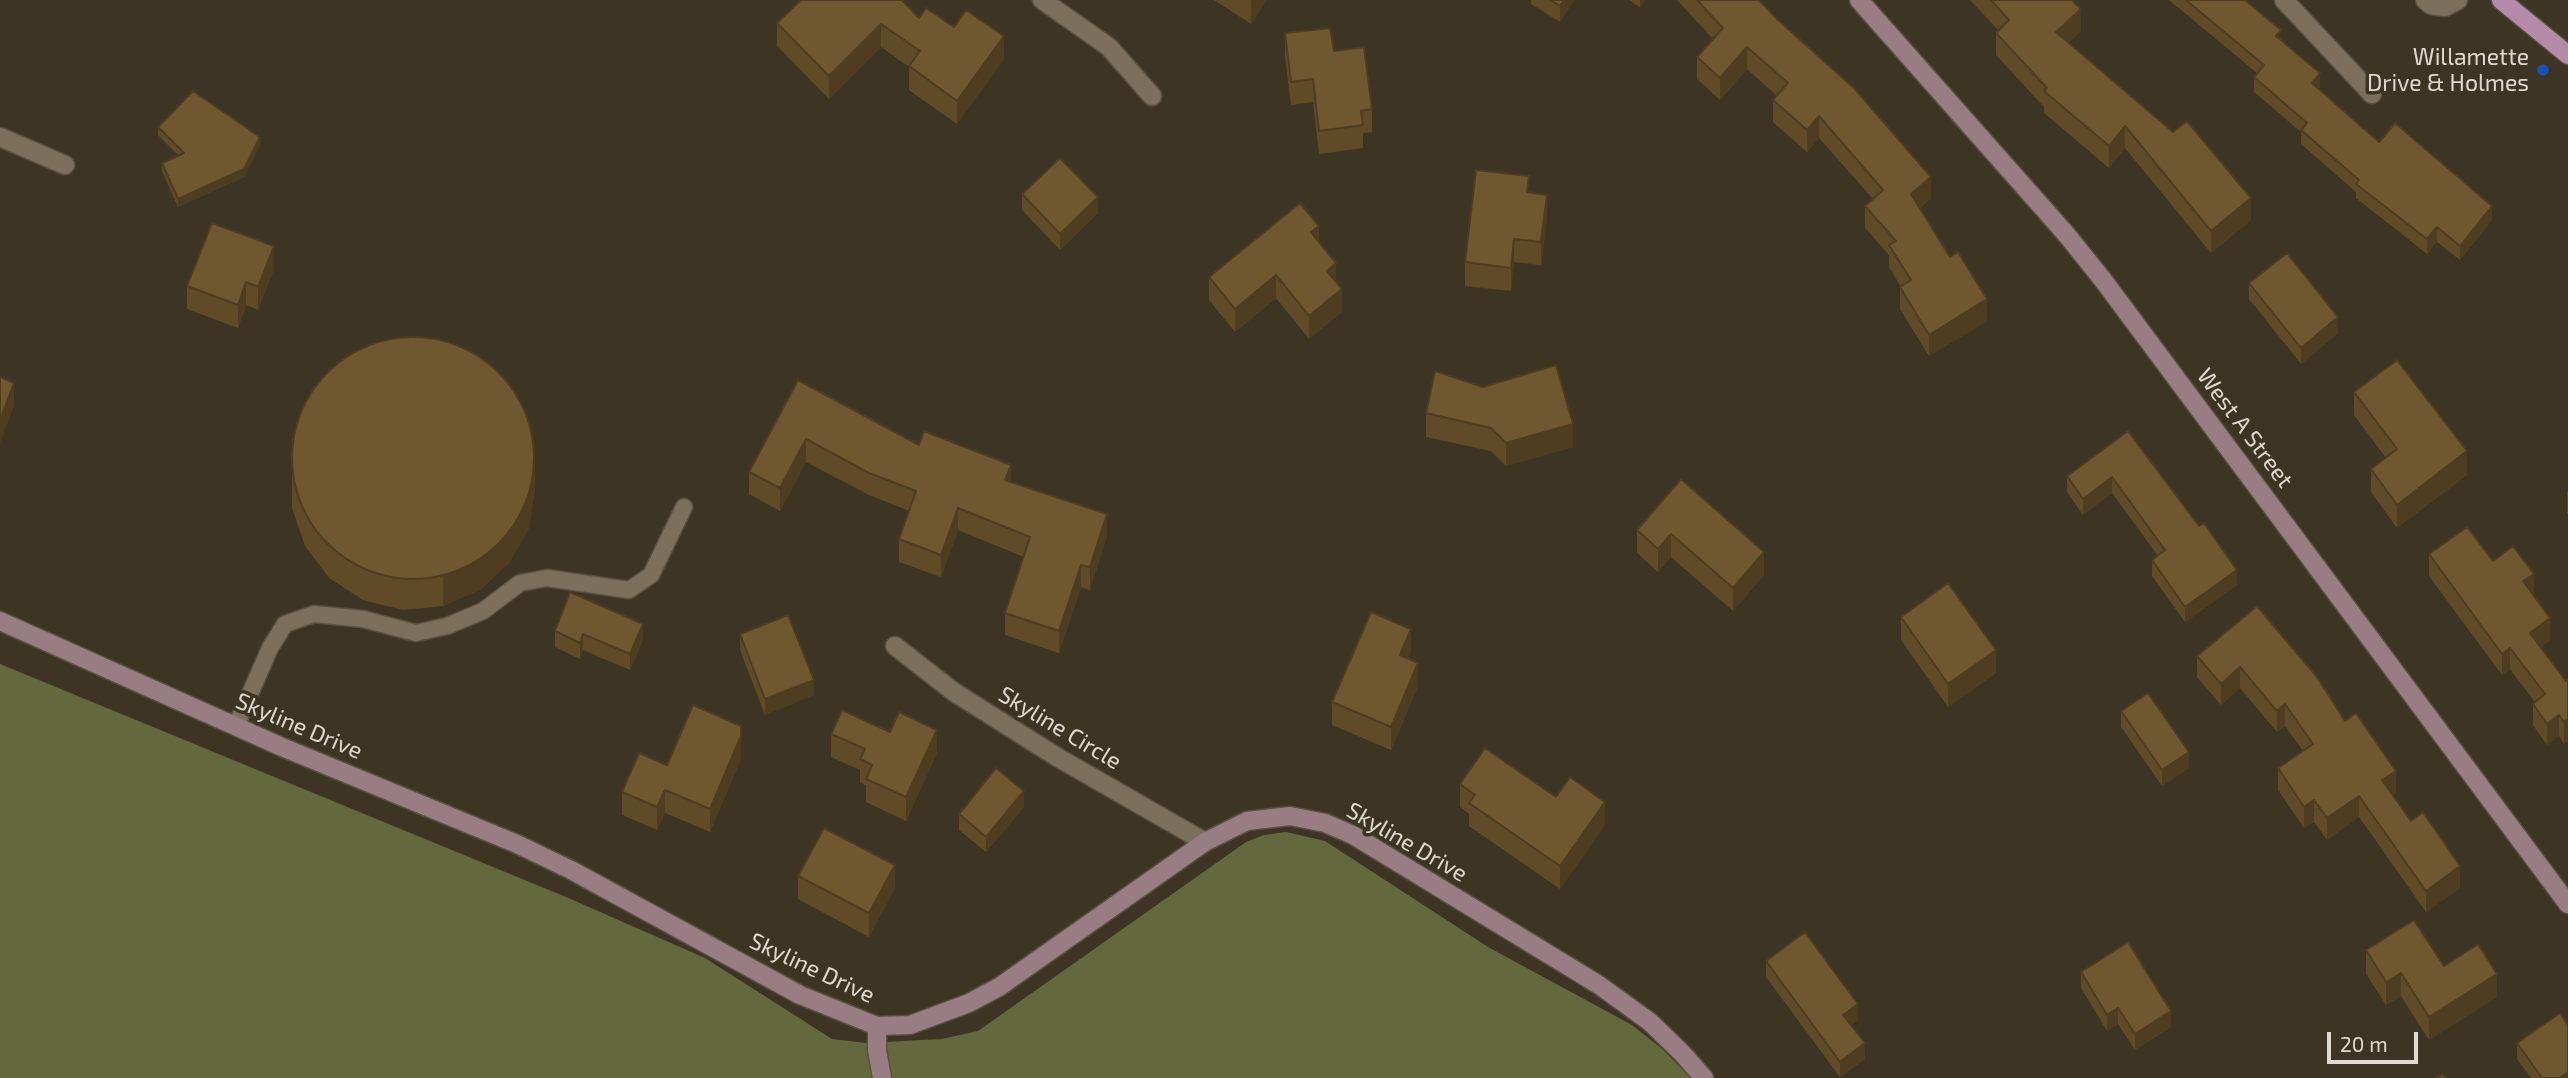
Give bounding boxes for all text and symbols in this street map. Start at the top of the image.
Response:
place label: Willamette Drive & Holmes [2367,43,2529,97]
marker: Willamette Drive & Holmes [2535,62,2551,78]
street label: West A Street [2191,363,2299,493]
street label: Skyline Circle [994,681,1126,775]
street label: Skyline Drive [232,687,366,765]
street label: Skyline Drive [1342,796,1472,888]
street label: Skyline Drive [745,927,879,1009]
scale bar [2330,1018,2421,1062]
text: 20 m [2340,1031,2388,1056]

